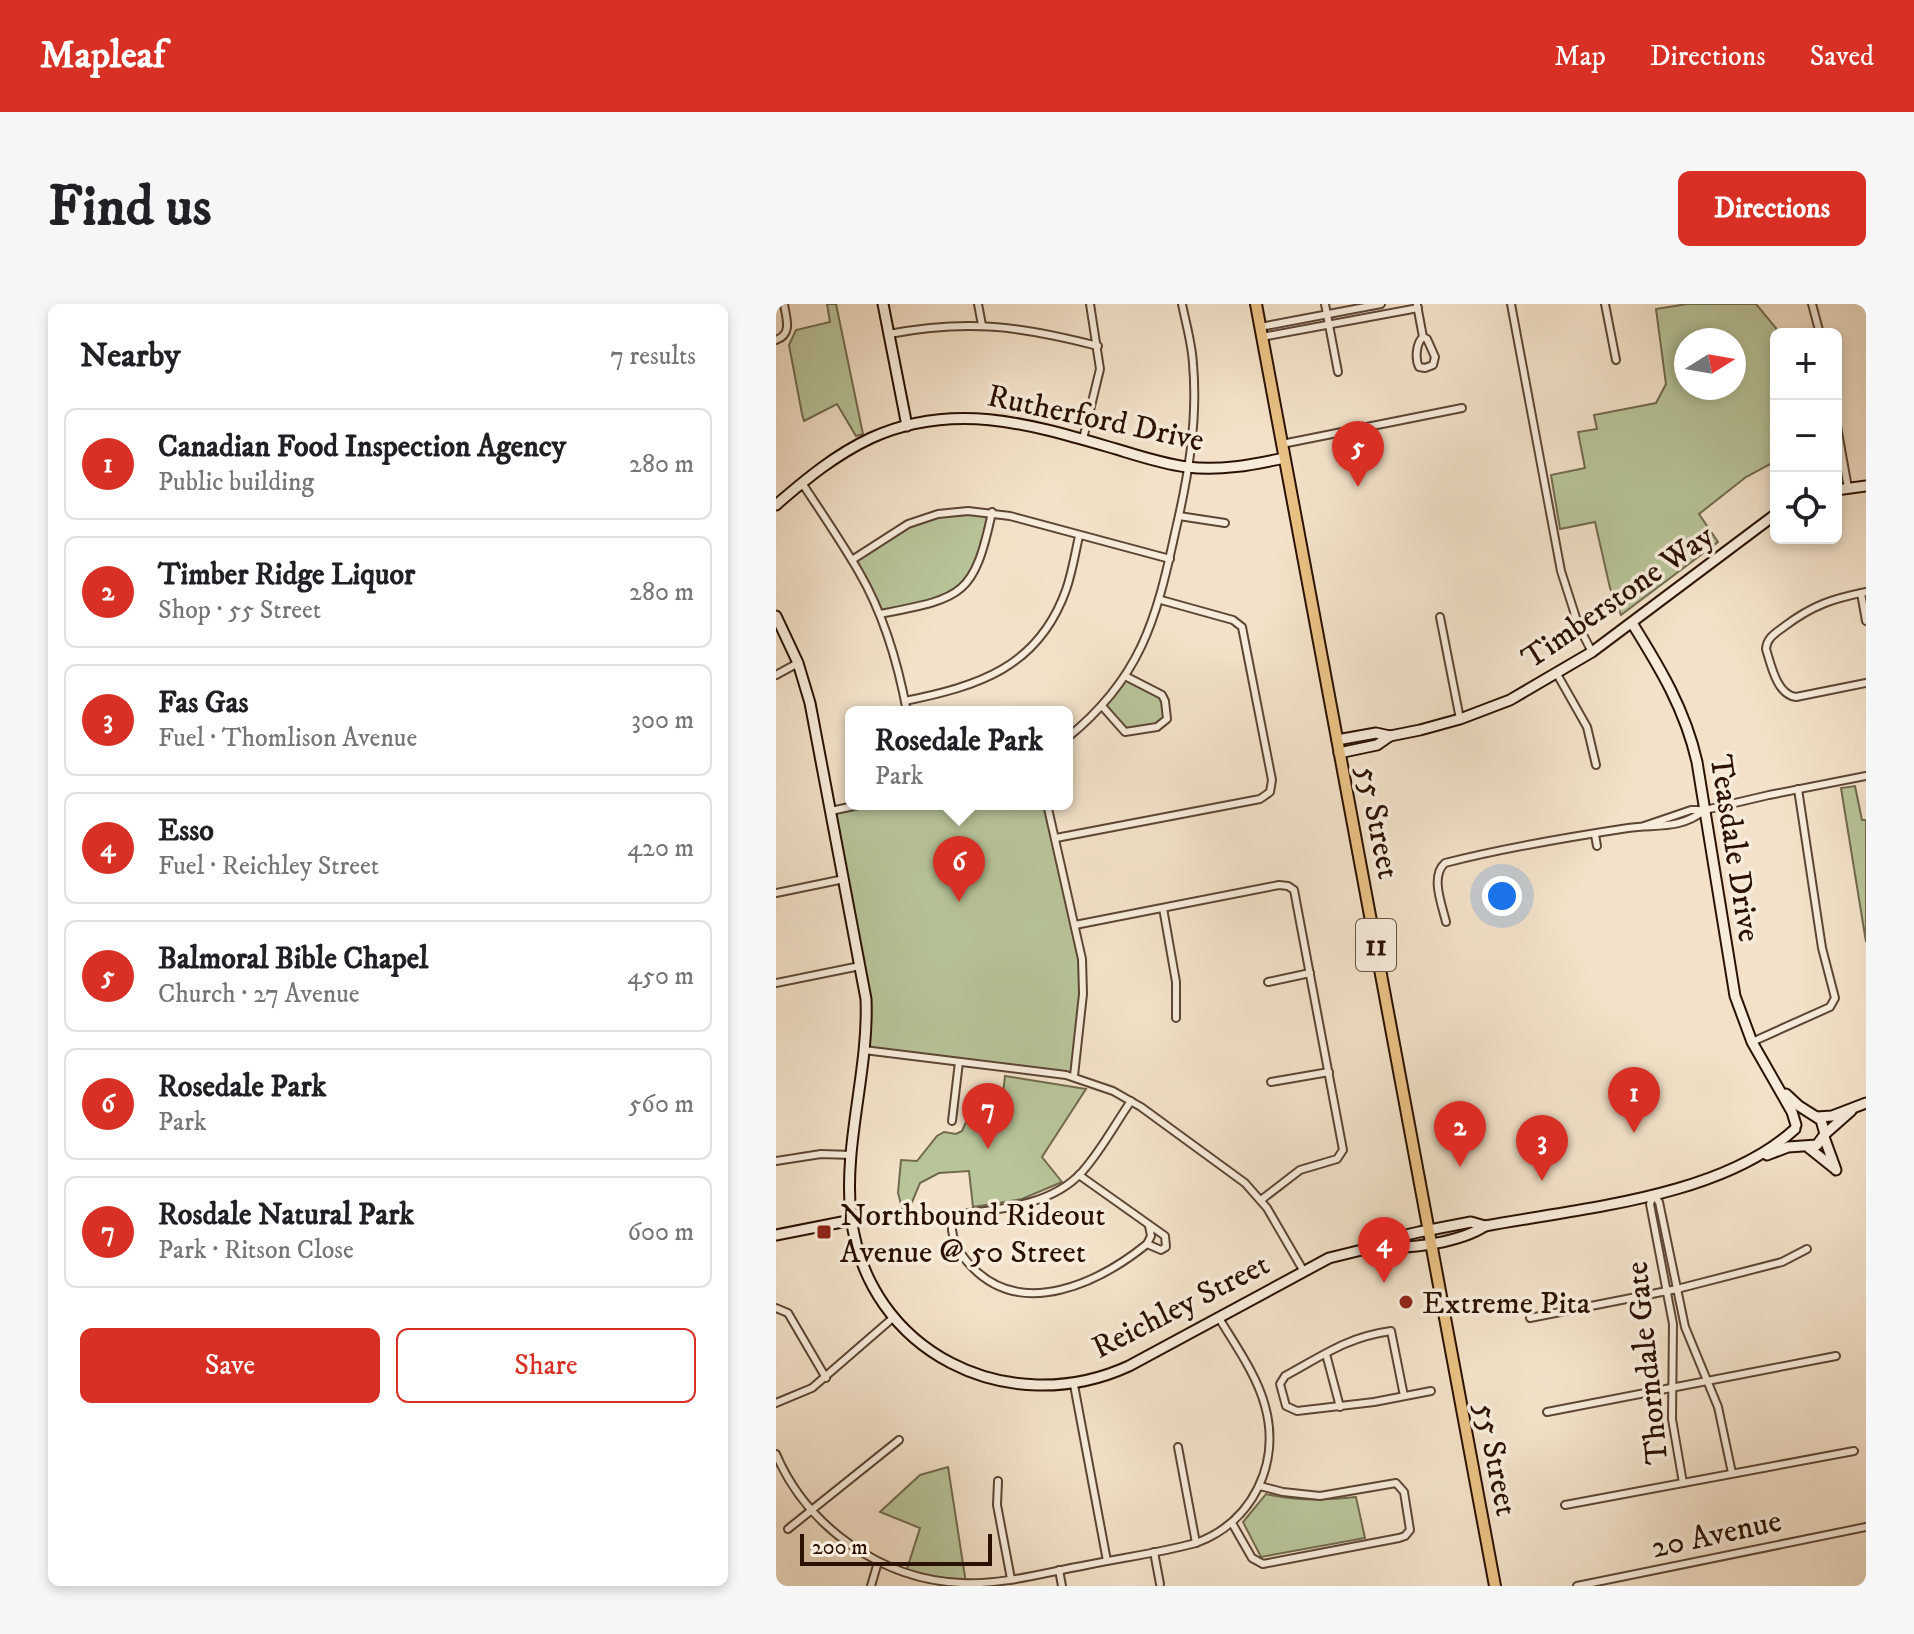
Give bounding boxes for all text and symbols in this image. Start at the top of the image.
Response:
text: Mapleaf [40,32,165,80]
text: Map [1554,39,1606,74]
text: Directions [1650,39,1766,74]
text: Saved [1810,39,1874,74]
button: Directions [1678,171,1866,246]
text: Find us [48,173,212,243]
north arrow [1674,328,1746,400]
map controls [1770,328,1842,544]
button: + [1770,328,1842,400]
text: Nearby [80,335,181,377]
text: 7 results [610,340,696,373]
street label: Rutherford Drive [984,377,1207,461]
button: − [1770,400,1842,472]
pin: 5 [1332,421,1384,487]
text: Canadian Food Inspection Agency [158,429,566,466]
text: 1 [103,448,113,481]
text: 280 m [629,448,694,481]
text: Public building [158,466,314,499]
button: locate [1770,472,1842,544]
street label: Timberstone Way [1514,516,1723,679]
text: Timber Ridge Liquor [158,557,415,594]
text: 2 [102,576,114,609]
text: 280 m [629,576,694,609]
text: Shop · 55 Street [158,594,321,627]
text: Fas Gas [158,685,248,722]
text: 3 [103,704,113,737]
text: 300 m [631,704,694,737]
popup [845,706,1073,810]
text: Fuel · Thomlison Avenue [158,722,417,755]
text: Rosedale Park [875,723,1043,760]
street label: Teasdale Drive [1699,752,1769,945]
text: Park [875,760,923,793]
street label: 55 Street [1346,762,1408,882]
text: Esso [158,813,214,850]
text: 4 [101,832,115,865]
text: 420 m [627,832,694,865]
pin: 6 [933,836,985,902]
text: Fuel · Reichley Street [158,850,379,883]
your location [1482,876,1522,916]
road number: 11 [1356,919,1396,971]
text: Balmoral Bible Chapel [158,941,428,978]
text: 5 [102,960,114,993]
text: 450 m [627,960,694,993]
text: Church · 27 Avenue [158,978,360,1011]
pin: 1 [1608,1067,1660,1133]
text: Rosedale Park [158,1069,326,1106]
pin: 7 [962,1083,1014,1149]
text: 6 [101,1088,115,1121]
text: 560 m [628,1088,694,1121]
pin: 2 [1434,1101,1486,1167]
text: Park [158,1106,207,1139]
pin: 3 [1516,1115,1568,1181]
place label: Northbound Rideout Avenue @ 50 Street [840,1196,1105,1273]
text: Rosdale Natural Park [158,1197,414,1234]
text: 7 [101,1216,115,1249]
text: 600 m [627,1216,694,1249]
pin: 4 [1358,1217,1410,1283]
marker: Northbound Rideout Avenue @ 50 Street [815,1223,833,1241]
text: Park · Ritson Close [158,1234,354,1267]
street label: Reichley Street [1086,1245,1276,1369]
street label: Thorndale Gate [1617,1259,1679,1466]
place label: Extreme Pita [1422,1284,1591,1324]
marker: Extreme Pita [1397,1293,1415,1311]
button: Save [80,1328,380,1403]
button: Share [396,1328,696,1403]
street label: 55 Street [1464,1399,1526,1519]
street label: 20 Avenue [1648,1502,1785,1568]
scale bar [800,1530,992,1566]
text: 200 m [812,1534,868,1561]

